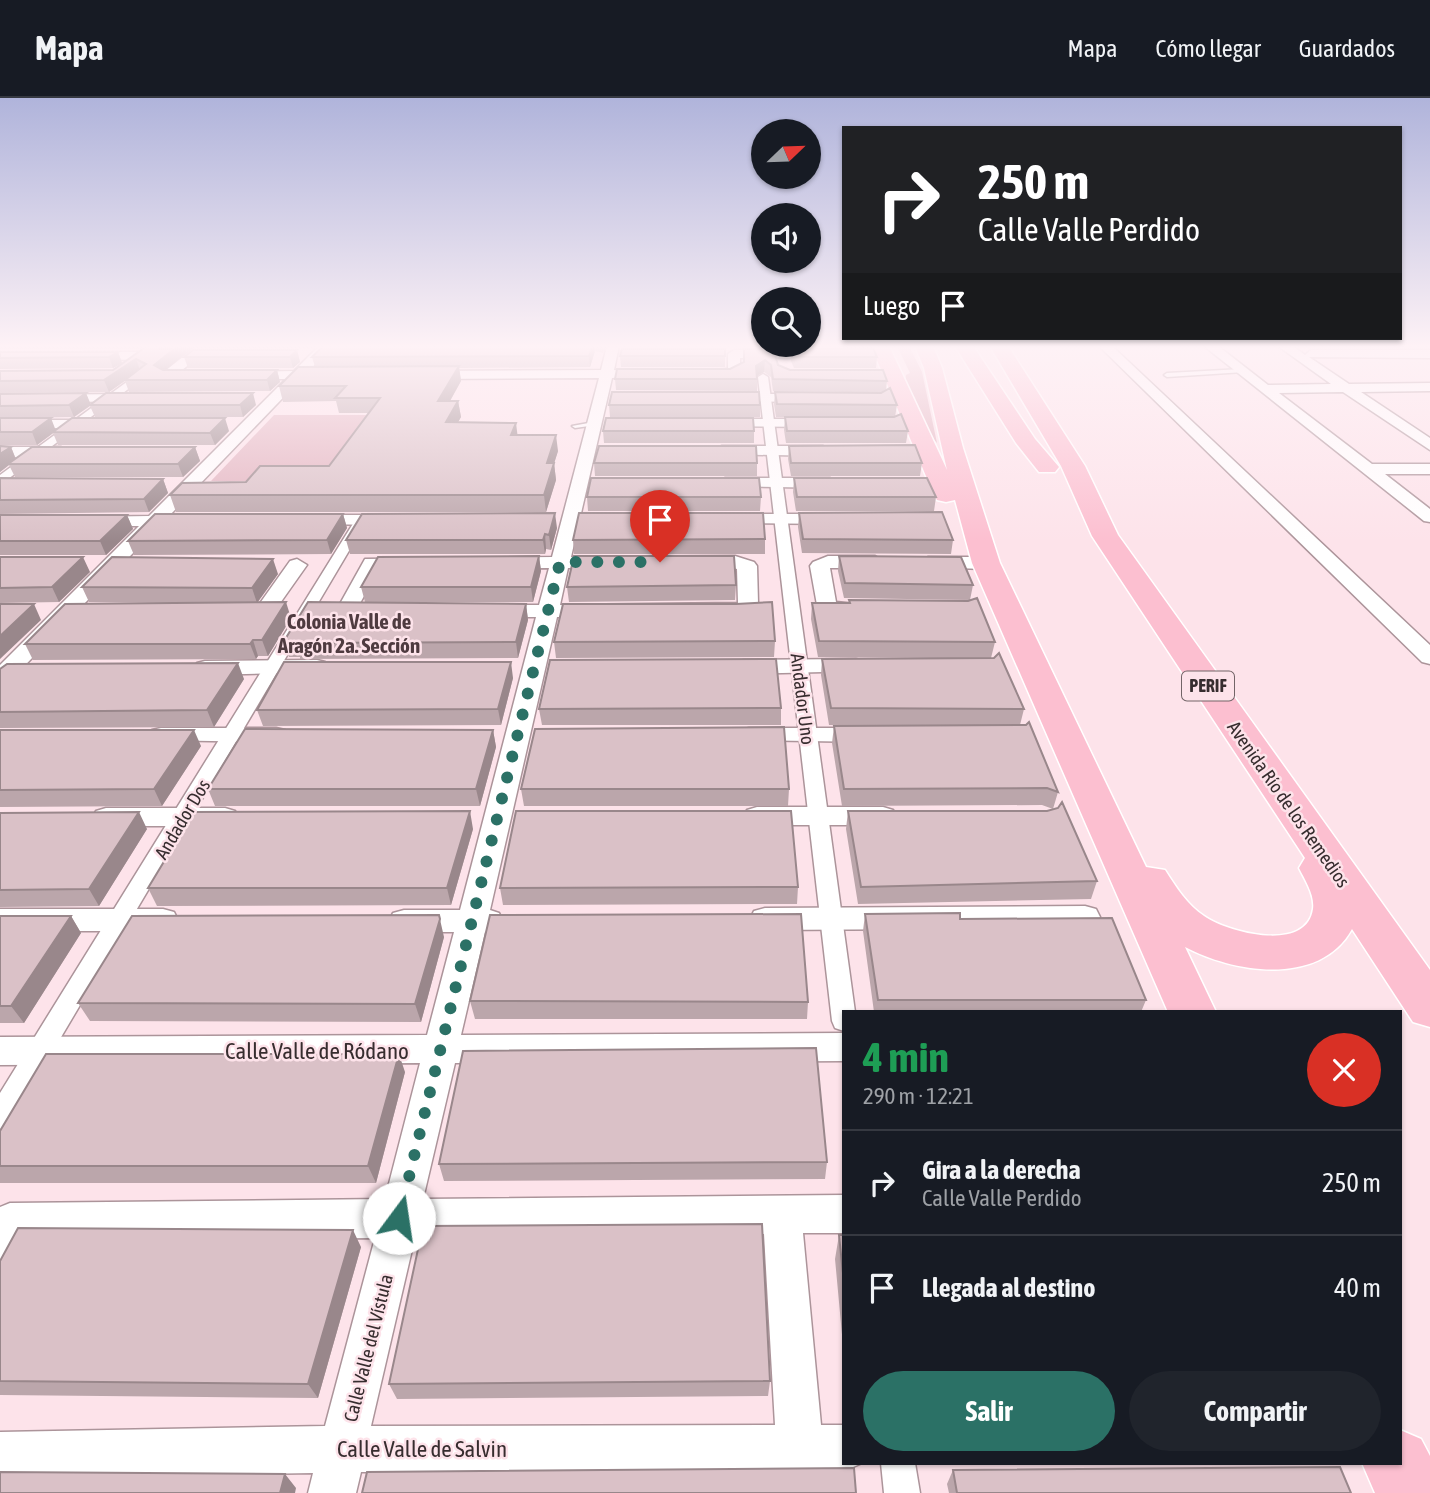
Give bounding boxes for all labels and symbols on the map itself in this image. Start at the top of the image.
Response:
north arrow [751,119,821,189]
pin [630,490,690,562]
district label: Colonia Valle de Aragón 2a. Sección [277,609,420,657]
street label: Andador Uno [786,652,820,746]
road number: PERIF [1182,672,1234,700]
street label: Avenida Río de los Remedios [1223,717,1355,892]
street label: Andador Dos [150,775,214,863]
street label: Calle Valle de Ródano [225,1038,409,1064]
position arrow [362,1181,436,1255]
street label: Calle Valle del Vístula [339,1272,397,1424]
street label: Calle Valle de Salvin [337,1436,507,1462]

